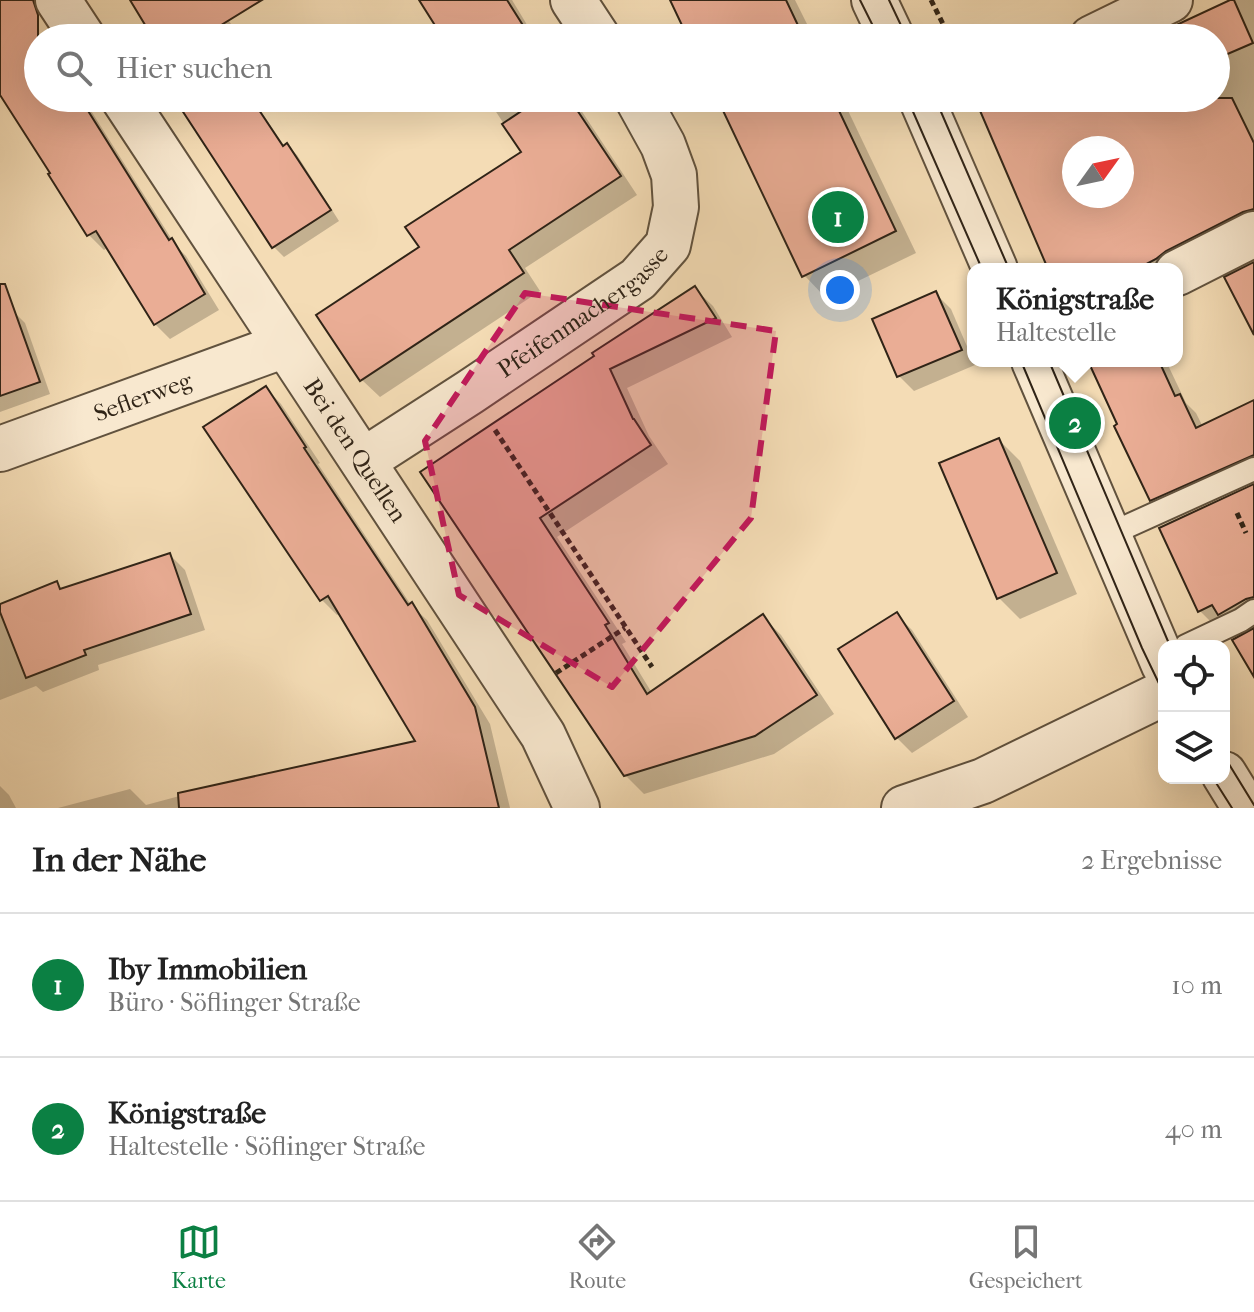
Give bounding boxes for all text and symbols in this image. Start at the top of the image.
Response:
search box [24,24,1230,112]
icon: search [52,46,96,90]
text: Hier suchen [116,51,272,86]
north arrow [1062,136,1134,208]
pin: 1 [812,187,864,247]
street label: Pfeifenmachergasse [492,241,674,383]
popup [967,263,1183,367]
your location [820,270,860,310]
text: Königstraße [996,282,1154,317]
text: Haltestelle [996,317,1116,348]
street label: Seflerweg [90,366,197,428]
street label: Bei den Quellen [298,373,413,528]
pin: 2 [1049,393,1101,453]
map controls [1158,640,1230,784]
button: locate [1158,640,1230,712]
button: layers [1158,712,1230,784]
text: In der Nähe [32,840,206,880]
text: 2 Ergebnisse [1081,845,1222,876]
text: Iby Immobilien [108,952,307,987]
text: 1 [53,970,63,1001]
text: 10 m [1171,970,1222,1001]
text: Büro · Söflinger Straße [108,987,361,1018]
text: Königstraße [108,1096,266,1131]
text: 2 [51,1114,65,1145]
text: 40 m [1165,1114,1222,1145]
text: Haltestelle · Söflinger Straße [108,1131,425,1162]
tab: Karte [171,1220,226,1294]
tab: Route [569,1220,626,1294]
tab: Gespeichert [969,1220,1083,1294]

